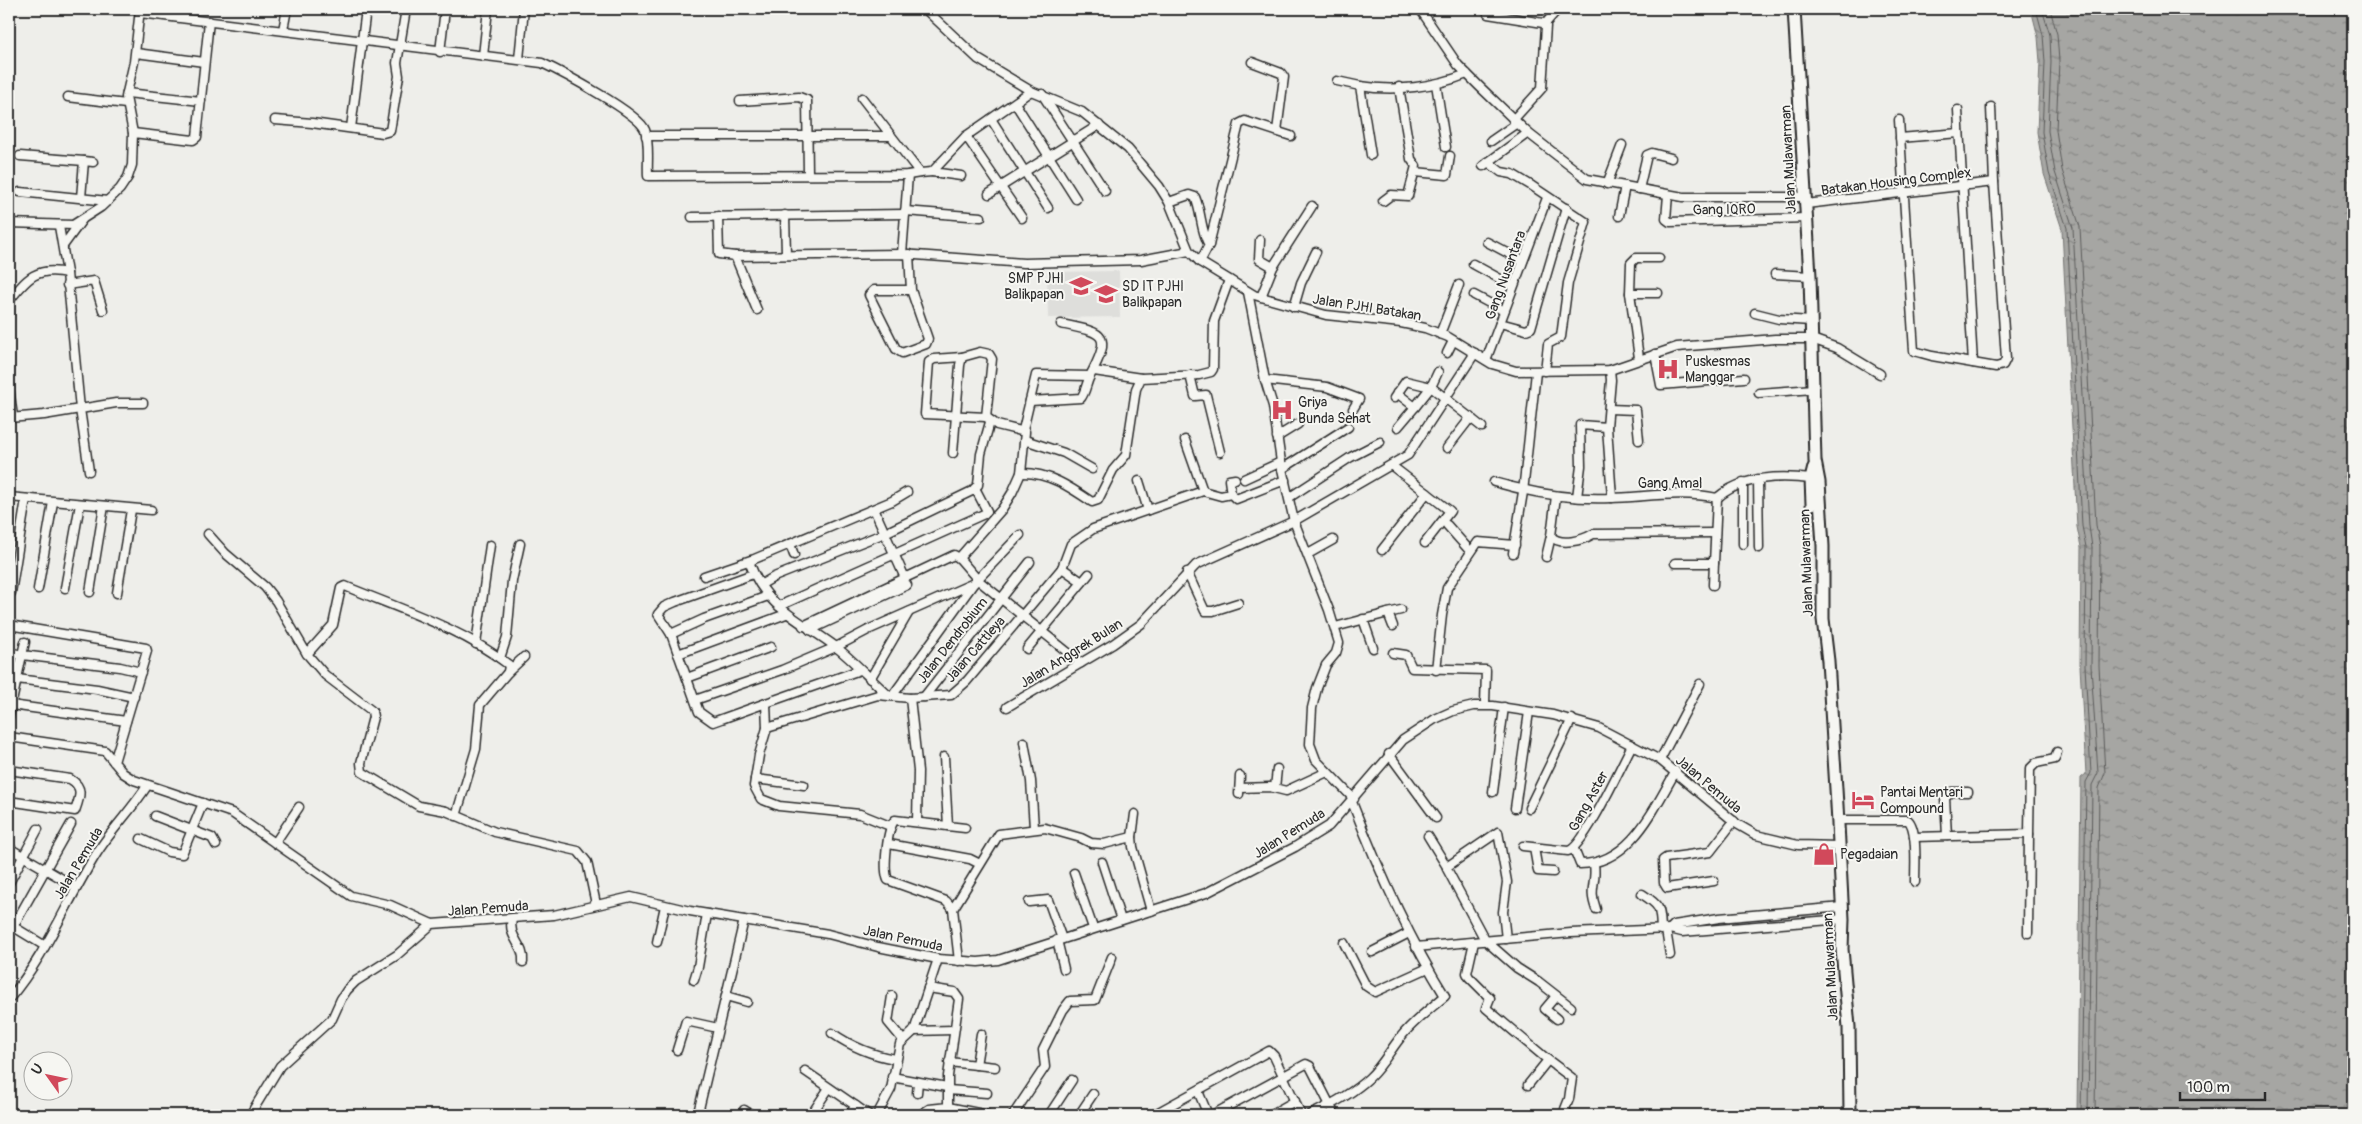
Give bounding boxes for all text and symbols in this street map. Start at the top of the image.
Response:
street label: Jalan Mulawarman [1777,105,1800,213]
street label: Batakan Housing Complex [1820,164,1972,199]
street label: Gang IQRO [1692,200,1756,219]
street label: Gang Nusantara [1481,228,1529,322]
place label: SMP PJHI Balikpapan [1004,270,1064,303]
school or university icon: SMP PJHI Balikpapan [1068,273,1094,299]
place label: SD IT PJHI Balikpapan [1122,278,1184,311]
school or university icon: SD IT PJHI Balikpapan [1093,281,1119,307]
street label: Jalan PJHI Batakan [1311,291,1423,324]
place label: Puskesmas Manggar [1685,353,1751,386]
hospital icon: Puskesmas Manggar [1655,356,1681,382]
place label: Griya Bunda Sehat [1298,394,1371,427]
hospital icon: Griya Bunda Sehat [1269,397,1295,423]
street label: Gang Amal [1638,475,1702,492]
street label: Jalan Mulawarman [1796,509,1817,617]
street label: Jalan Dendrobium [914,594,991,687]
street label: Jalan Cattleya [942,613,1009,686]
street label: Jalan Anggrek Bulan [1017,615,1126,692]
street label: Jalan Pemuda [1672,752,1745,817]
street label: Gang Aster [1565,768,1612,834]
place label: Pantai Mentari Compound [1880,784,1963,817]
hotel icon: Pantai Mentari Compound [1850,787,1876,813]
street label: Jalan Pemuda [1250,805,1328,862]
street label: Jalan Pemuda [50,824,107,902]
shop icon: Pegadaian [1811,841,1837,867]
place label: Pegadaian [1840,846,1898,863]
street label: Jalan Pemuda [447,897,529,920]
street label: Jalan Mulawarman [1819,913,1842,1021]
street label: Jalan Pemuda [862,922,944,955]
north arrow [22,1052,72,1102]
text: U [28,1061,47,1078]
scale bar [2180,1069,2264,1101]
text: 100 m [2187,1078,2230,1097]

